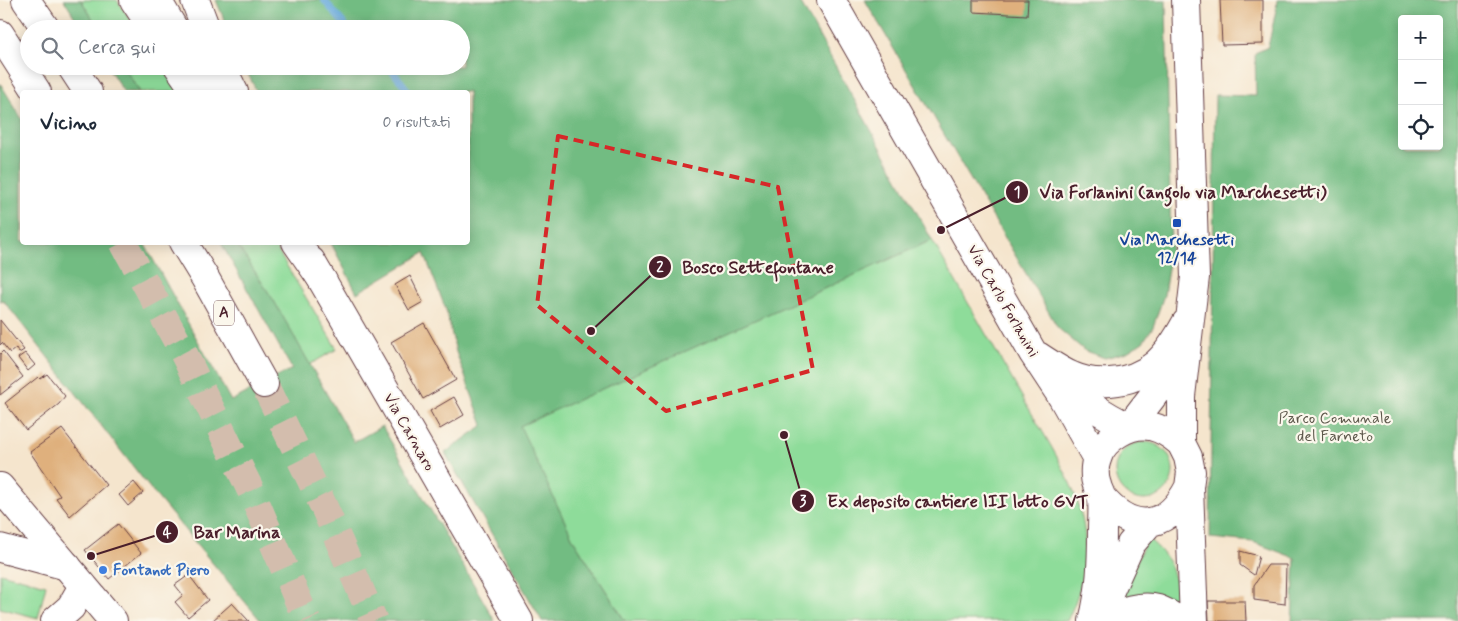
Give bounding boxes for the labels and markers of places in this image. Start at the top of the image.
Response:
callout: Via Forlanini (angolo via Marchesetti) [1005,176,1336,209]
marker: Via Marchesetti 12/14 [1171,217,1183,229]
place label: Via Marchesetti 12/14 [1120,230,1235,269]
callout: Bosco Settefontane [647,250,844,283]
callout: Ex deposito cantiere III lotto GVT [790,485,1101,518]
callout: Bar Marina [155,515,294,548]
place label: Fontanot Piero [113,560,210,581]
marker: Fontanot Piero [97,564,109,576]

